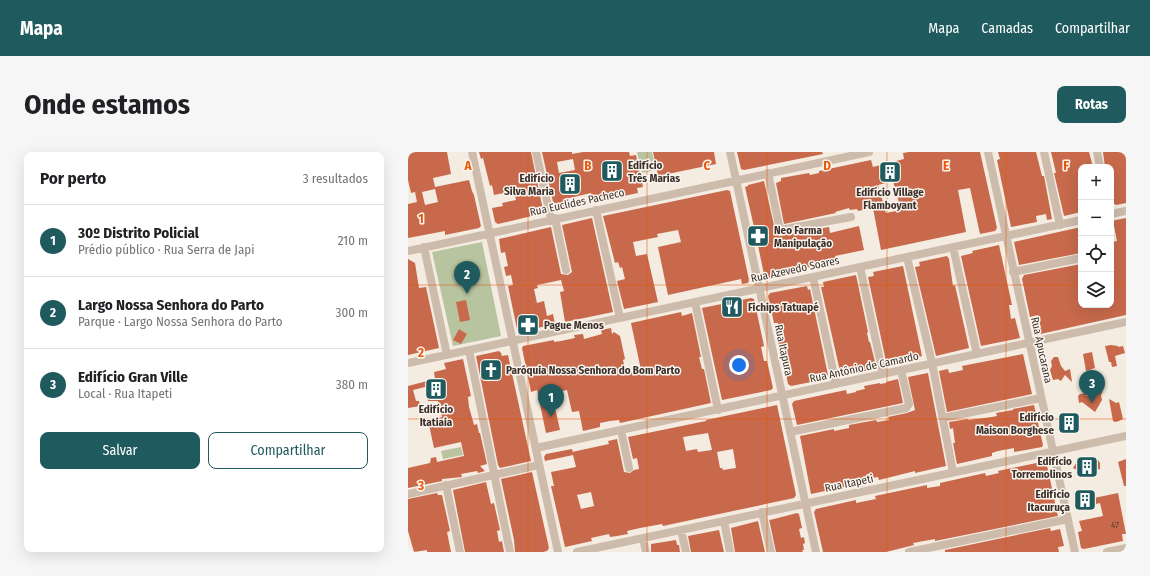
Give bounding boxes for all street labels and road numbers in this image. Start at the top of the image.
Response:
street label: Rua Euclides Pacheco [529,186,626,219]
street label: Rua Azevedo Soares [750,254,841,285]
street label: Rua Apucarana [1028,316,1055,384]
street label: Rua Itapura [772,323,795,377]
street label: Rua Antônio de Camardo [808,350,920,385]
street label: Rua Itapeti [824,472,875,495]

